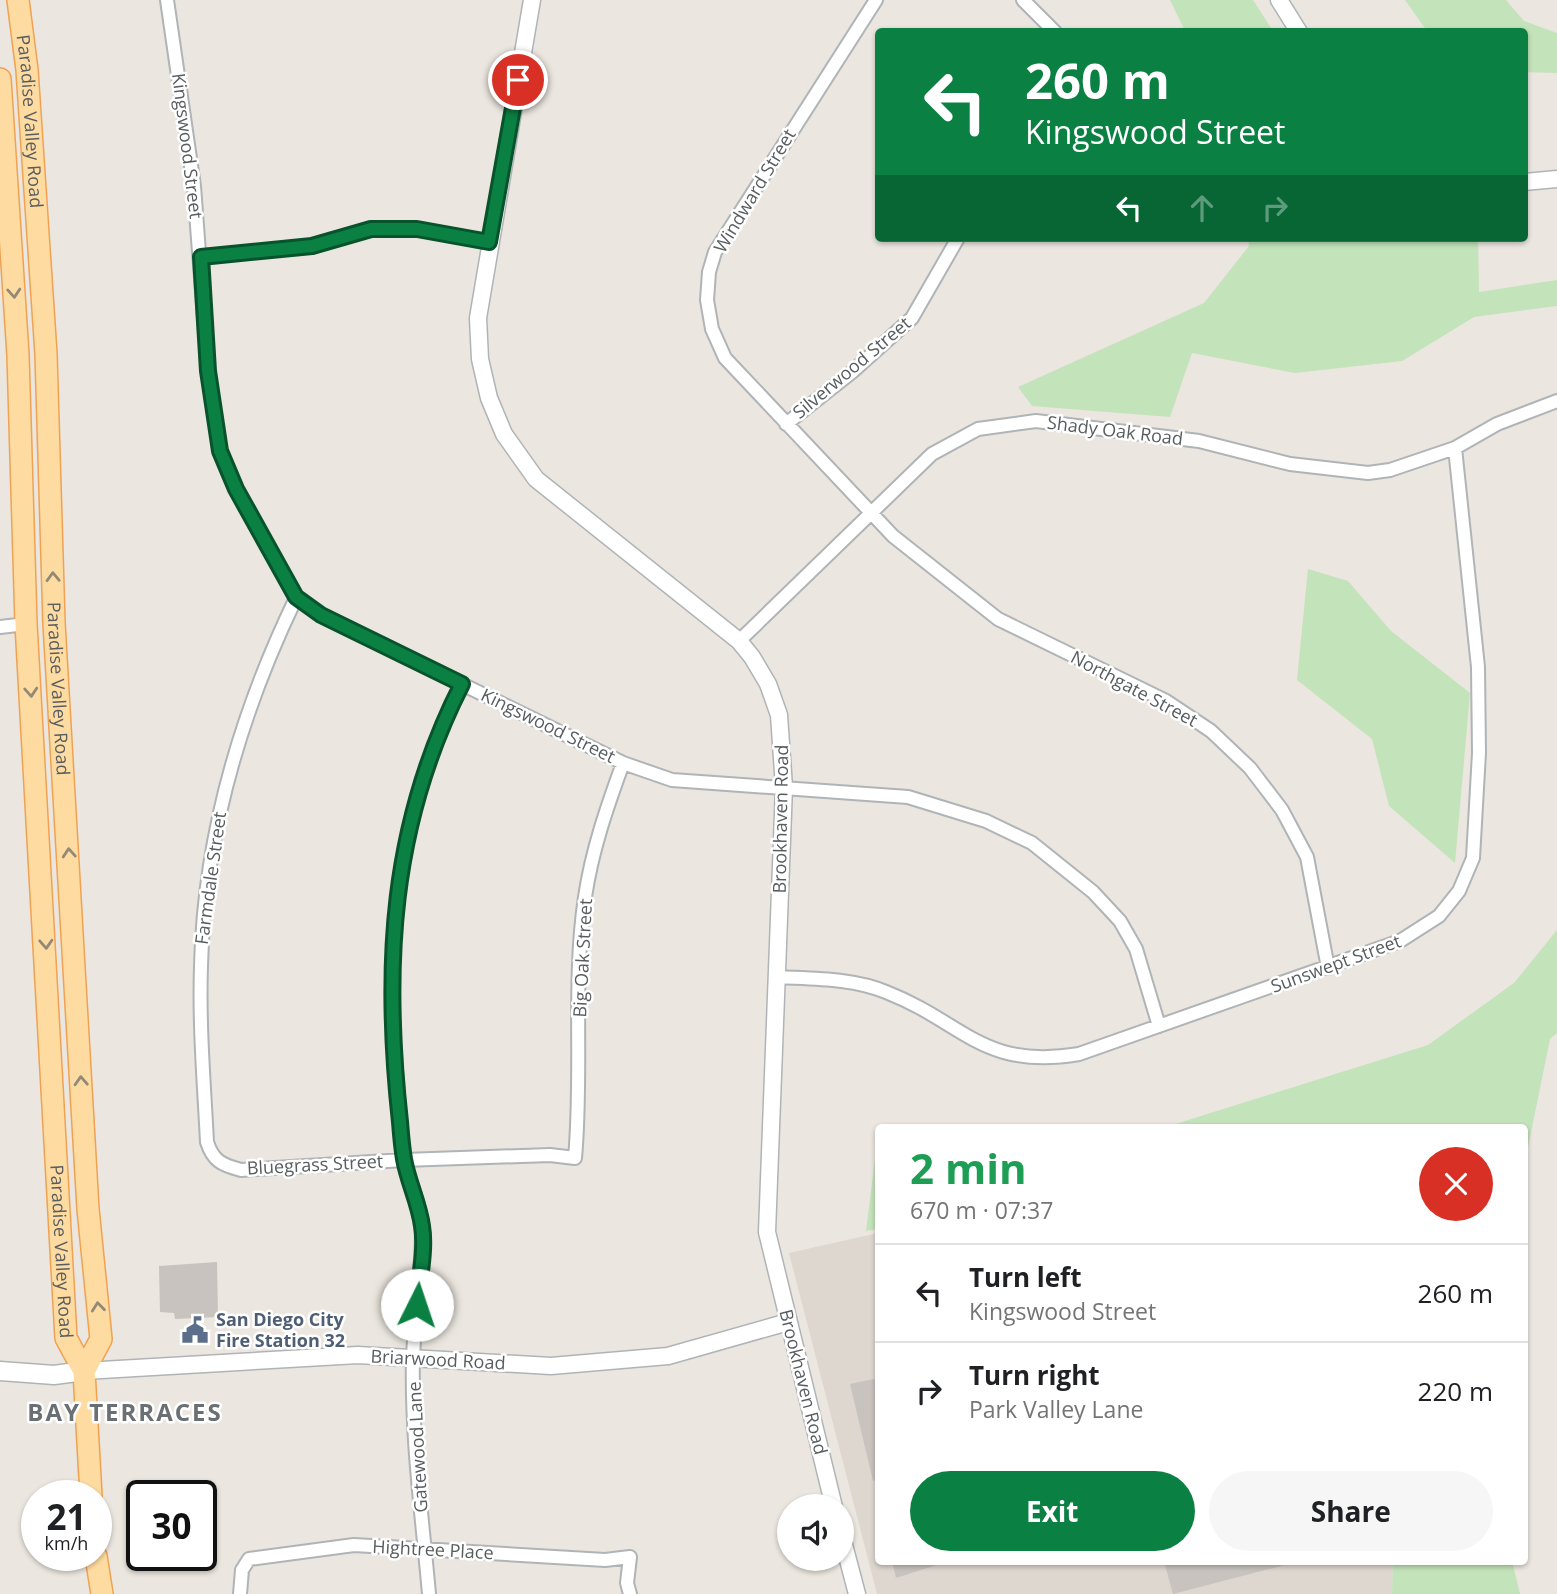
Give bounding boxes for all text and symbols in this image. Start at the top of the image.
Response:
street label: Paradise Valley Road [12,33,49,209]
text: 260 m [1025,47,1170,113]
pin [488,50,548,110]
icon: left [910,56,1001,147]
icon: arrive [499,61,537,99]
street label: Kingswood Street [167,72,209,220]
text: Kingswood Street [1025,110,1285,153]
street label: Windward Street [708,124,801,257]
icon: left [1110,189,1148,227]
icon: ahead [1183,189,1221,227]
icon: right [1256,189,1294,227]
one-way arrow [6,288,21,299]
street label: Silverwood Street [787,311,915,424]
street label: Shady Oak Road [1046,410,1184,450]
one-way arrow [45,572,60,583]
street label: Paradise Valley Road [42,601,76,776]
street label: Northgate Street [1067,645,1202,732]
street label: Kingswood Street [477,682,620,768]
one-way arrow [23,687,38,698]
street label: Brookhaven Road [767,744,793,894]
street label: Farmdale Street [189,810,231,946]
one-way arrow [61,848,76,859]
street label: Big Oak Street [567,898,597,1018]
street label: Sunswept Street [1267,928,1404,998]
one-way arrow [38,938,53,949]
one-way arrow [74,1075,89,1086]
text: 2 min [910,1139,1027,1196]
button: close [1419,1147,1493,1221]
street label: Bluegrass Street [246,1148,384,1180]
street label: Paradise Valley Road [45,1164,79,1339]
text: 670 m · 07:37 [910,1194,1053,1226]
text: Turn left [969,1259,1081,1295]
position arrow [380,1268,454,1342]
icon: left [910,1274,948,1312]
text: 260 m [1418,1275,1493,1311]
text: Kingswood Street [969,1295,1156,1327]
one-way arrow [91,1302,106,1313]
place label: San Diego City Fire Station 32 [216,1307,345,1352]
street label: Brookhaven Road [774,1307,834,1457]
public building icon: San Diego City Fire Station 32 [180,1315,210,1345]
street label: Briarwood Road [370,1343,506,1375]
text: Turn right [969,1357,1100,1393]
icon: right [910,1372,948,1410]
text: 220 m [1418,1373,1493,1409]
street label: Gatewood Lane [402,1381,432,1513]
text: Park Valley Lane [969,1393,1143,1425]
district label: BAY TERRACES [27,1395,223,1428]
button: Exit [910,1471,1195,1551]
button: Share [1209,1471,1493,1551]
speed limit sign: 30 [126,1480,217,1571]
text: 21 [46,1493,87,1540]
map controls [777,1494,854,1571]
button: sound [777,1494,854,1571]
text: km/h [45,1531,88,1555]
street label: Hightree Place [372,1534,494,1564]

